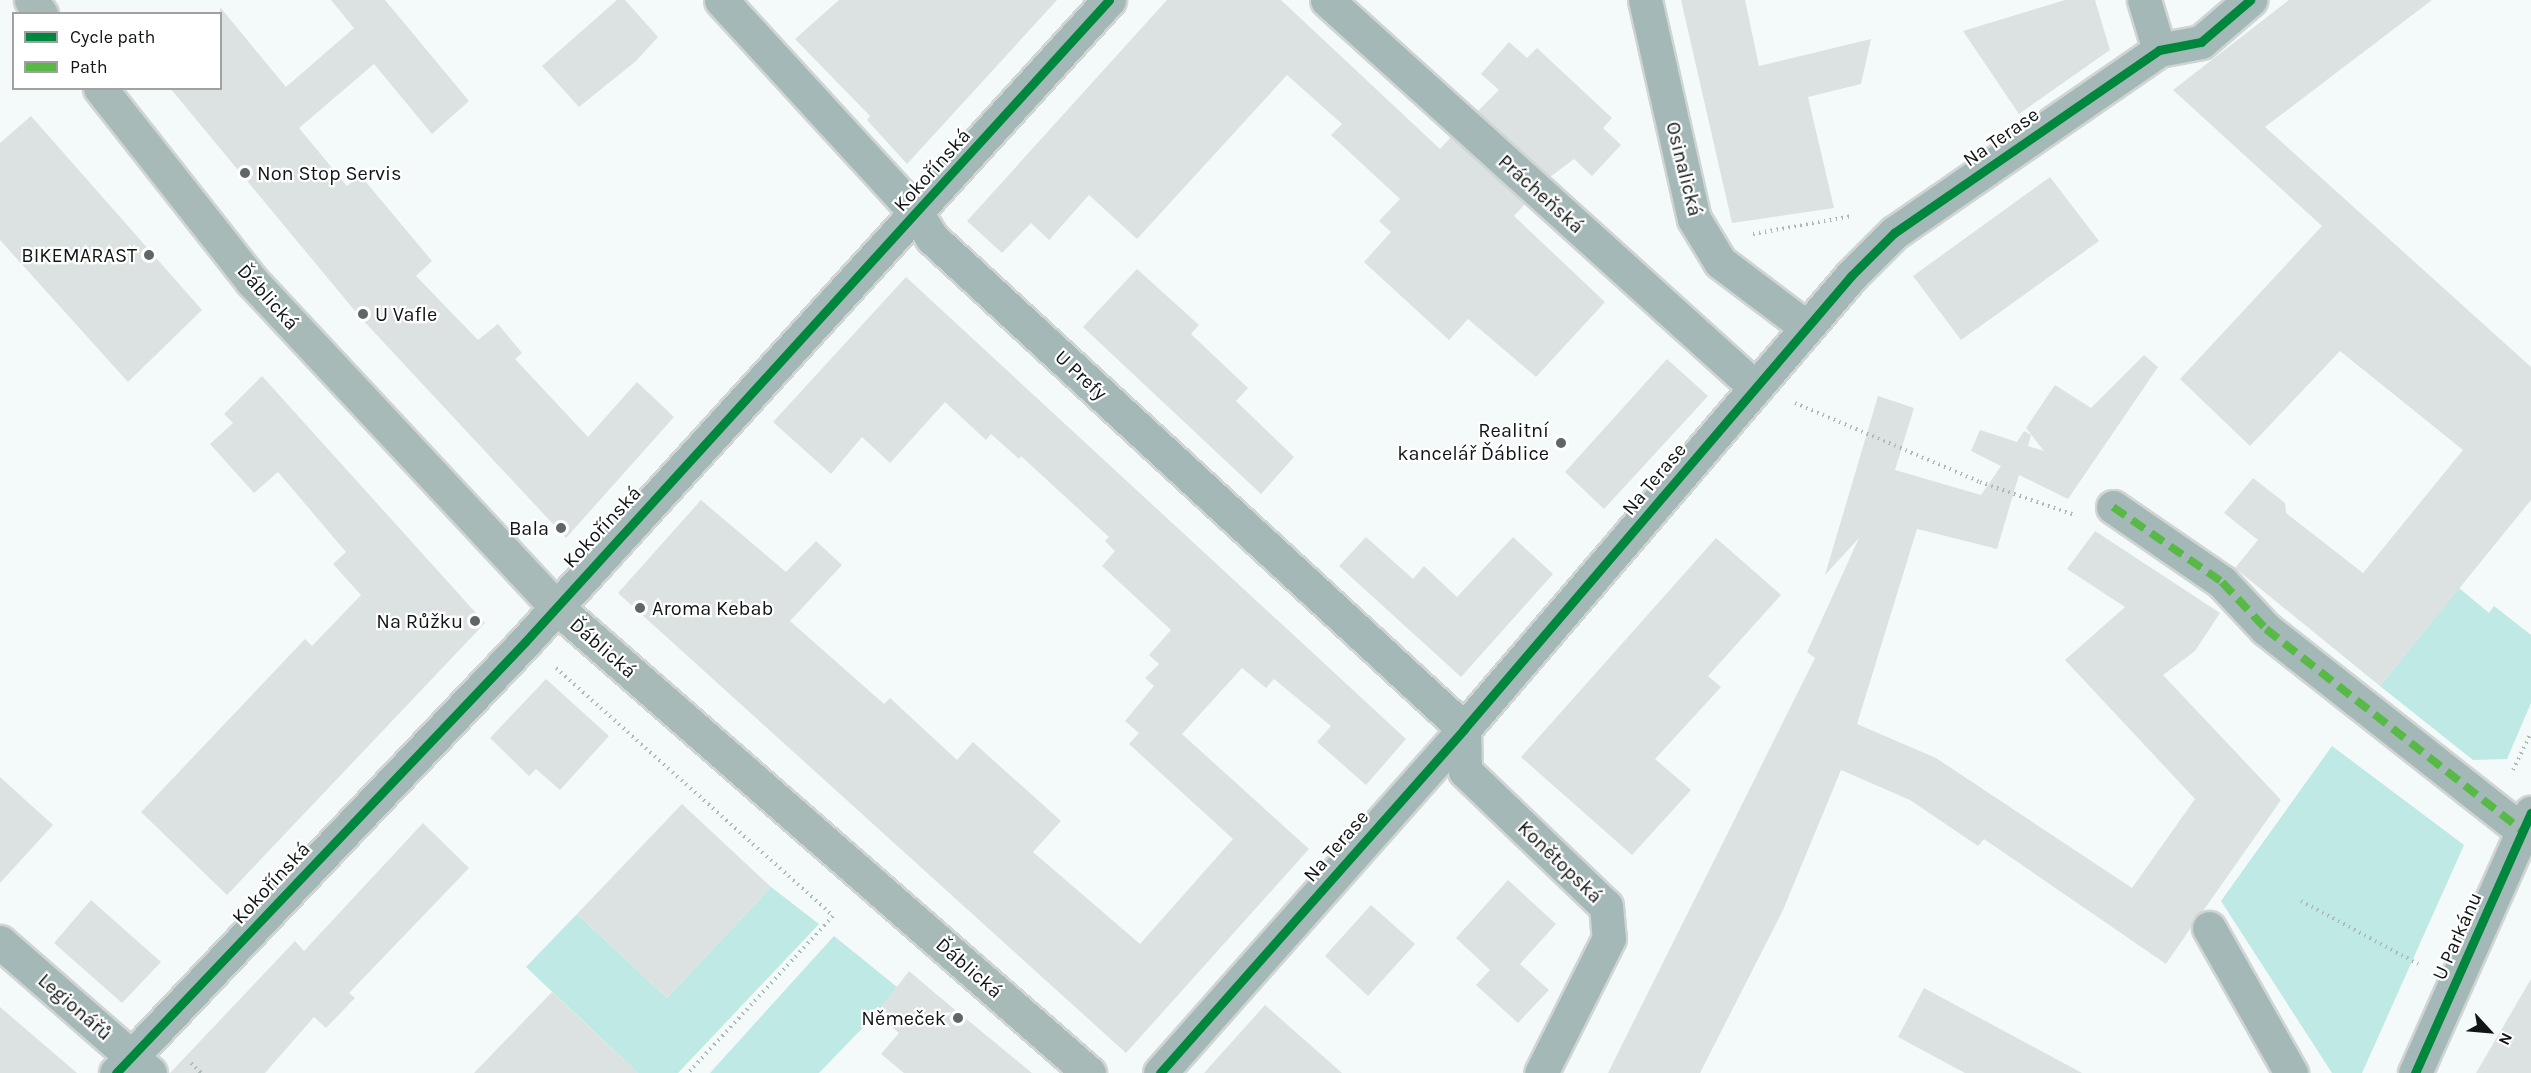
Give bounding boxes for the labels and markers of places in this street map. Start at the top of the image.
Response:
place label: Non Stop Servis [257,161,402,185]
marker: Non Stop Servis [238,166,252,180]
place label: BIKEMARAST [21,243,137,267]
marker: BIKEMARAST [142,248,156,262]
place label: U Vafle [375,302,437,326]
marker: U Vafle [356,307,370,321]
place label: Realitní kancelář Ďáblice [1397,419,1549,466]
marker: Realitní kancelář Ďáblice [1554,436,1568,450]
place label: Bala [509,516,549,540]
marker: Bala [554,521,568,535]
place label: Aroma Kebab [652,596,773,620]
marker: Aroma Kebab [633,601,647,615]
place label: Na Růžku [376,609,463,633]
marker: Na Růžku [468,614,482,628]
place label: Němeček [861,1006,946,1030]
marker: Němeček [951,1011,965,1025]

